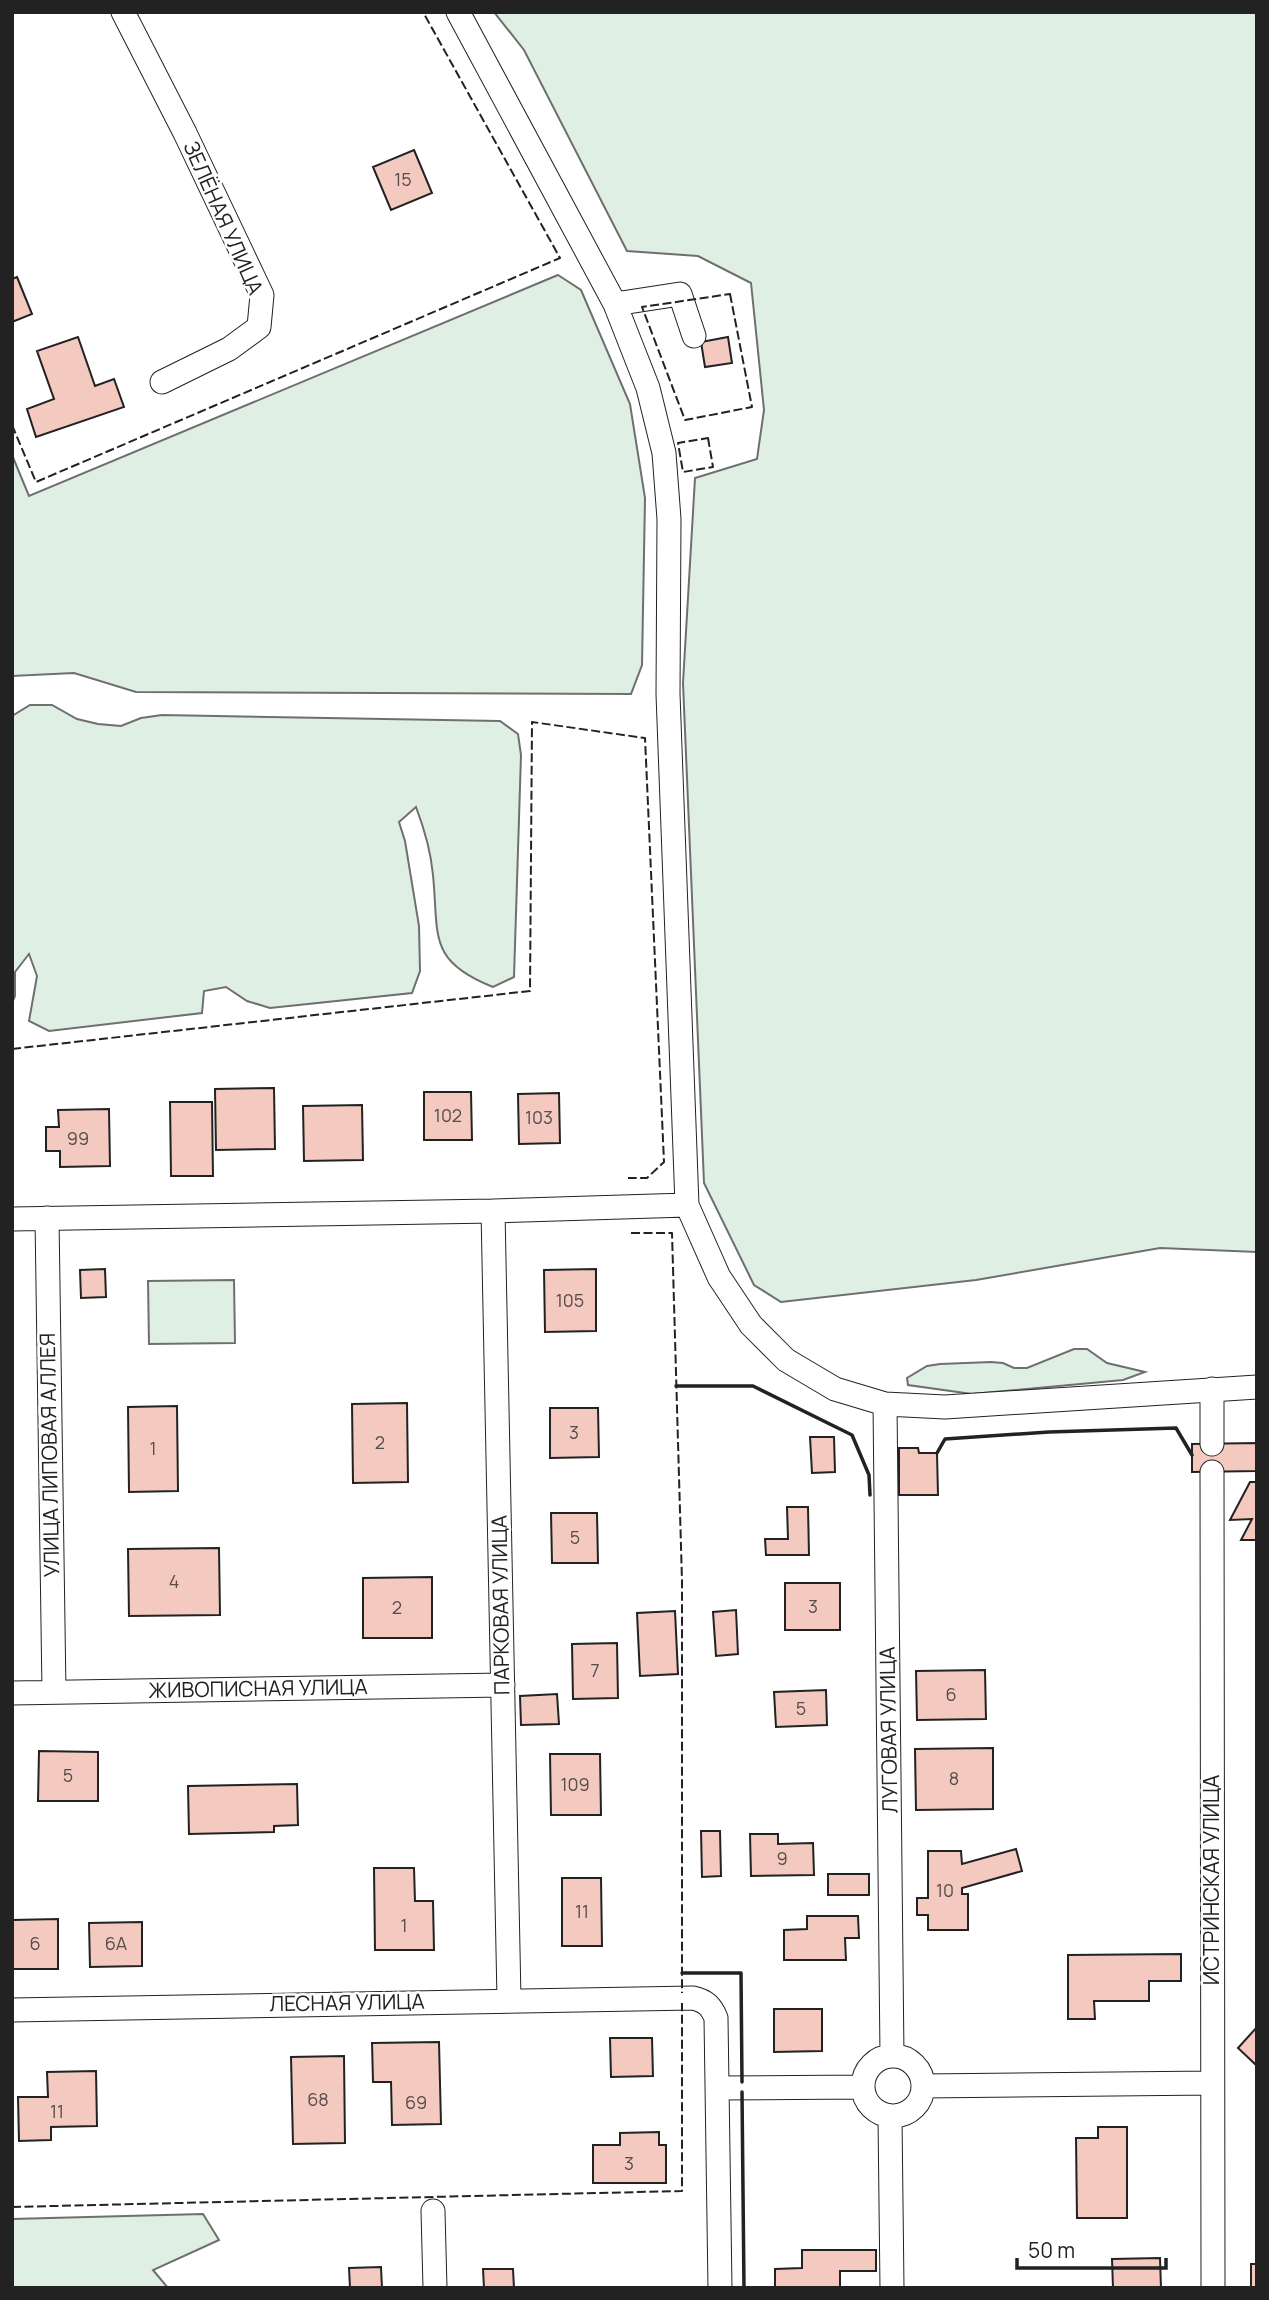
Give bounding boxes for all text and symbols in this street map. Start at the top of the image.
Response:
street label: ЗЕЛЁНАЯ УЛИЦА [178,136,270,299]
house number: 15 [394,167,412,191]
house number: 102 [434,1103,462,1127]
house number: 103 [525,1105,553,1129]
house number: 99 [67,1126,89,1150]
house number: 105 [556,1288,584,1312]
street label: УЛИЦА ЛИПОВАЯ АЛЛЕЯ [33,1333,65,1577]
house number: 3 [569,1420,579,1444]
house number: 2 [375,1430,385,1454]
house number: 1 [149,1436,157,1460]
street label: ПАРКОВАЯ УЛИЦА [484,1515,516,1695]
house number: 5 [570,1525,580,1549]
house number: 4 [169,1569,179,1593]
house number: 3 [808,1594,818,1618]
house number: 2 [392,1595,402,1619]
street label: ЛУГОВАЯ УЛИЦА [873,1646,903,1814]
house number: 7 [590,1658,600,1682]
street label: ЖИВОПИСНАЯ УЛИЦА [148,1672,368,1704]
house number: 6 [945,1682,957,1706]
house number: 5 [796,1696,806,1720]
house number: 5 [63,1763,73,1787]
house number: 8 [949,1766,959,1790]
house number: 109 [560,1772,590,1796]
street label: ИСТРИНСКАЯ УЛИЦА [1197,1775,1225,1985]
house number: 9 [776,1846,788,1870]
house number: 10 [936,1878,954,1902]
house number: 11 [575,1899,589,1923]
house number: 1 [400,1913,408,1937]
house number: 6 [29,1931,41,1955]
house number: 6А [105,1931,128,1955]
street label: ЛЕСНАЯ УЛИЦА [269,1987,425,2017]
house number: 68 [307,2087,329,2111]
house number: 69 [405,2090,427,2114]
house number: 11 [50,2099,64,2123]
house number: 3 [624,2151,634,2175]
scale bar [1017,2226,1166,2270]
text: 50 m [1028,2236,1075,2264]

